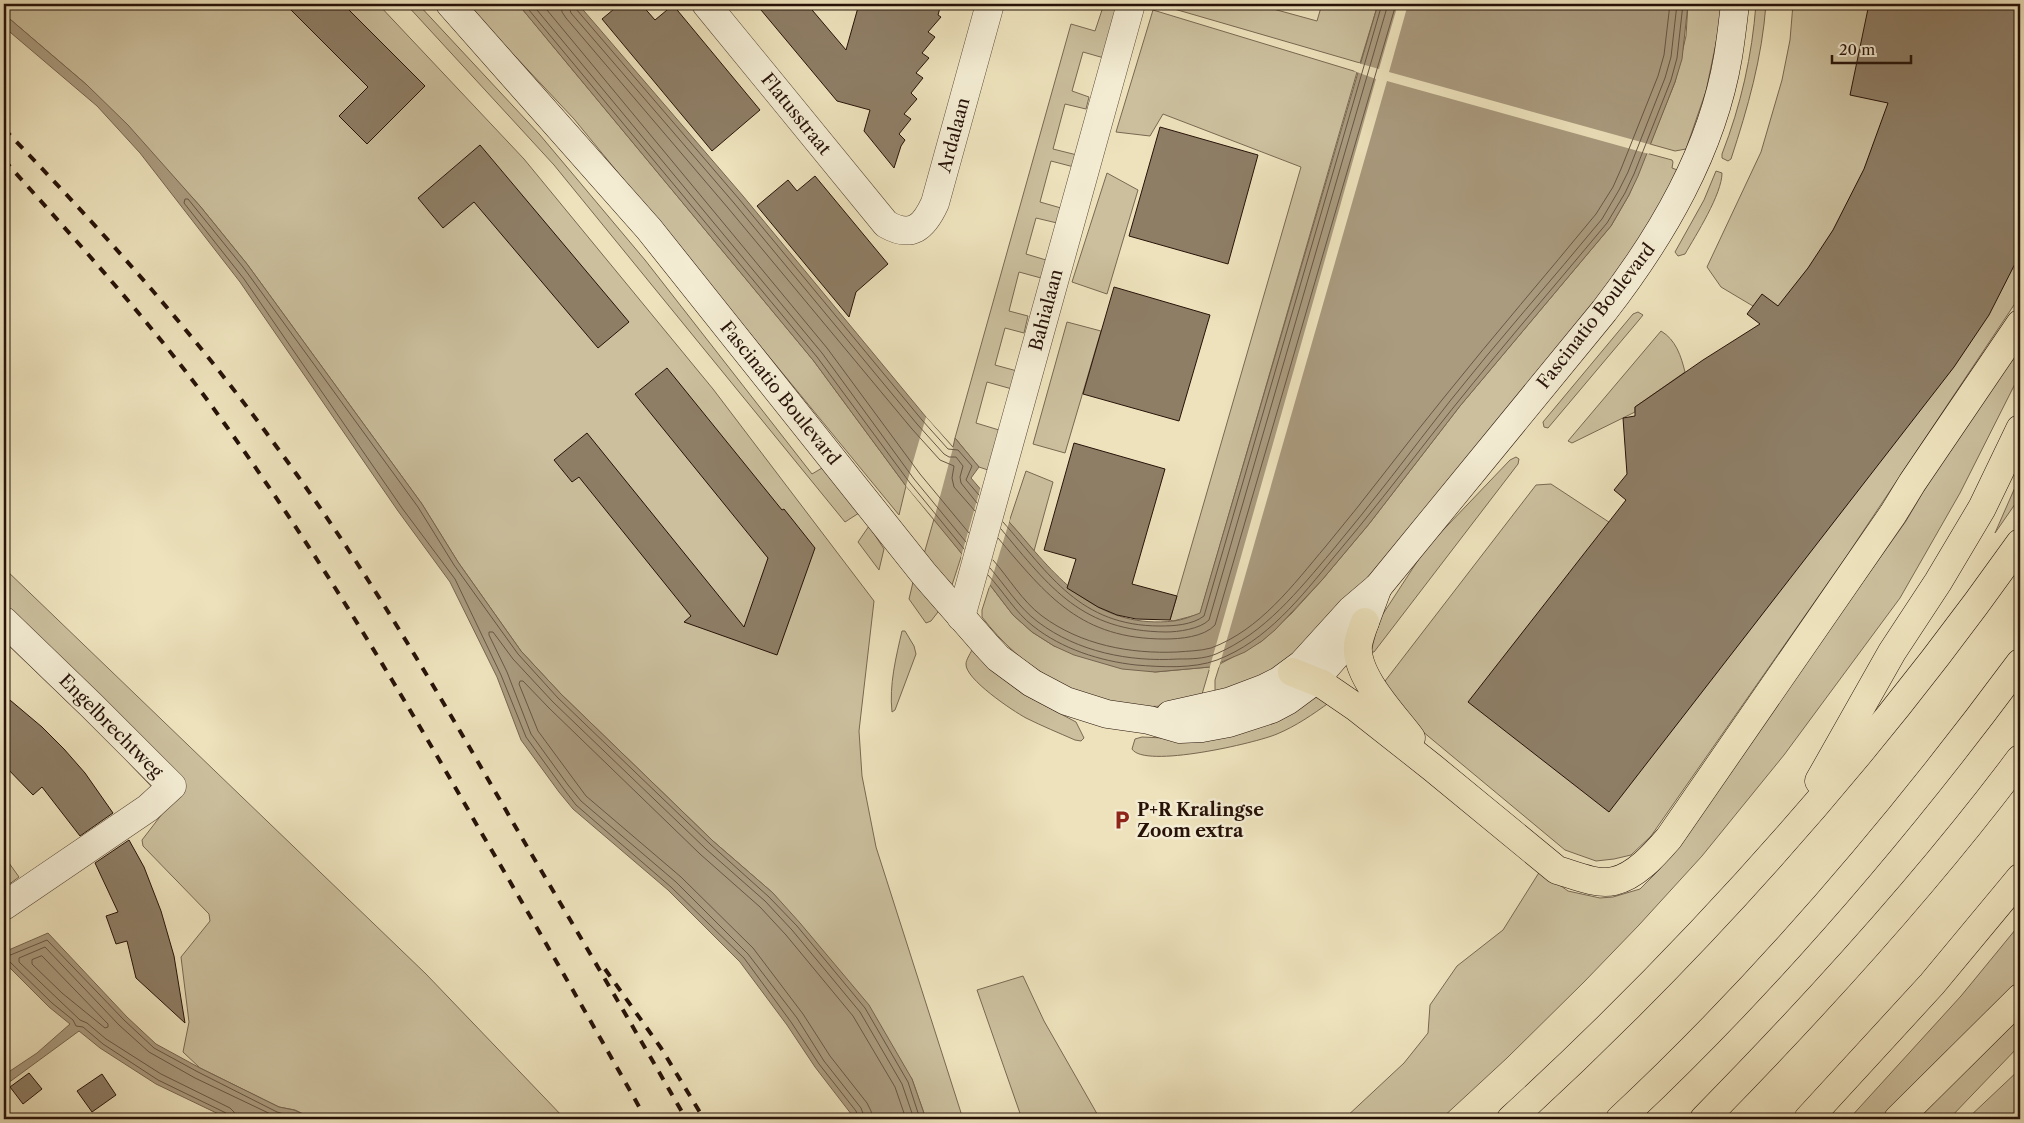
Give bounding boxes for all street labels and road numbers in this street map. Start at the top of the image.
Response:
street label: Flatusstraat [756,69,836,160]
street label: Ardalaan [933,95,975,176]
street label: Fascinatio Boulevard [1532,239,1660,393]
street label: Bahialaan [1025,267,1067,353]
street label: Fascinatio Boulevard [715,317,845,469]
street label: Engelbrechtweg [54,669,168,783]

